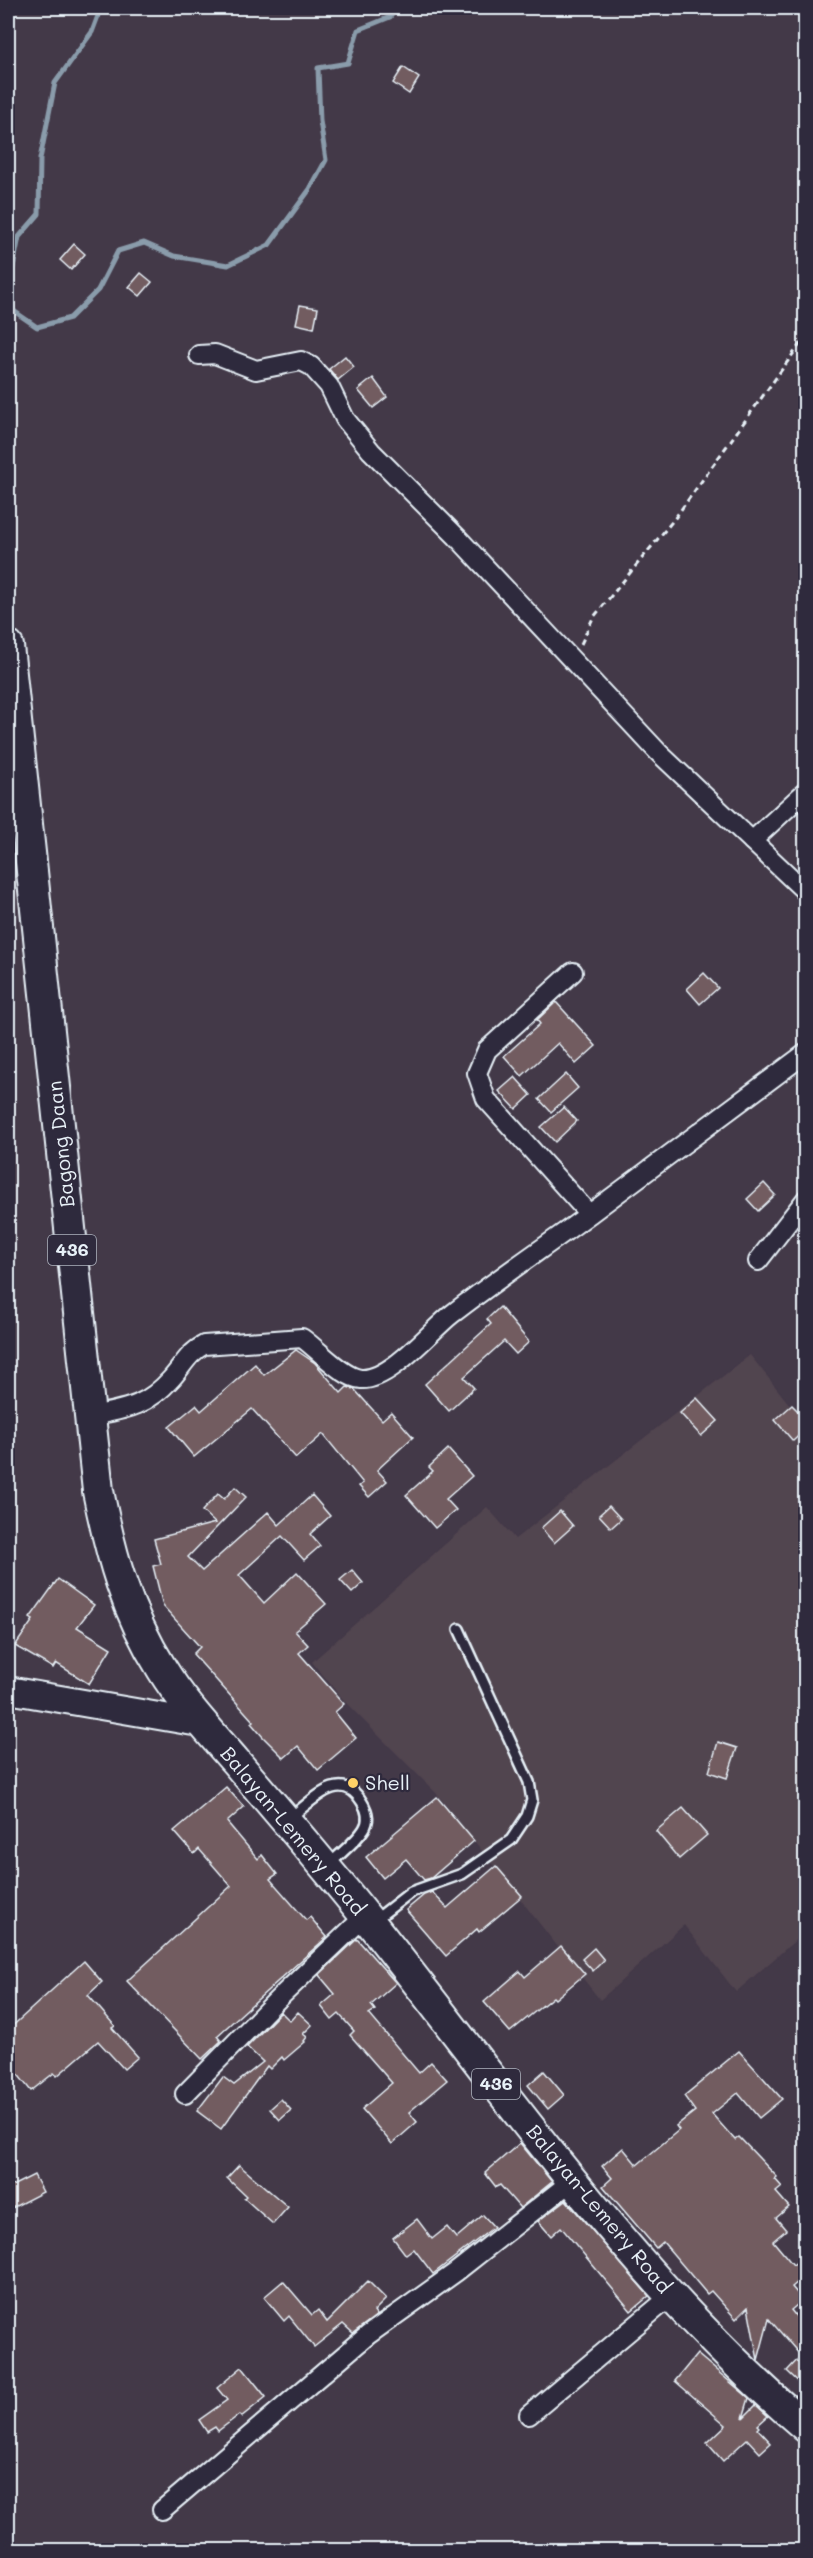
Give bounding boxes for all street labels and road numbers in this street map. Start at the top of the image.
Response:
street label: Bagong Daan [40,1080,80,1209]
road number: 436 [48,1235,96,1265]
street label: Balayan-Lemery Road [215,1741,372,1920]
road number: 436 [472,2069,520,2099]
street label: Balayan-Lemery Road [521,2119,678,2298]

